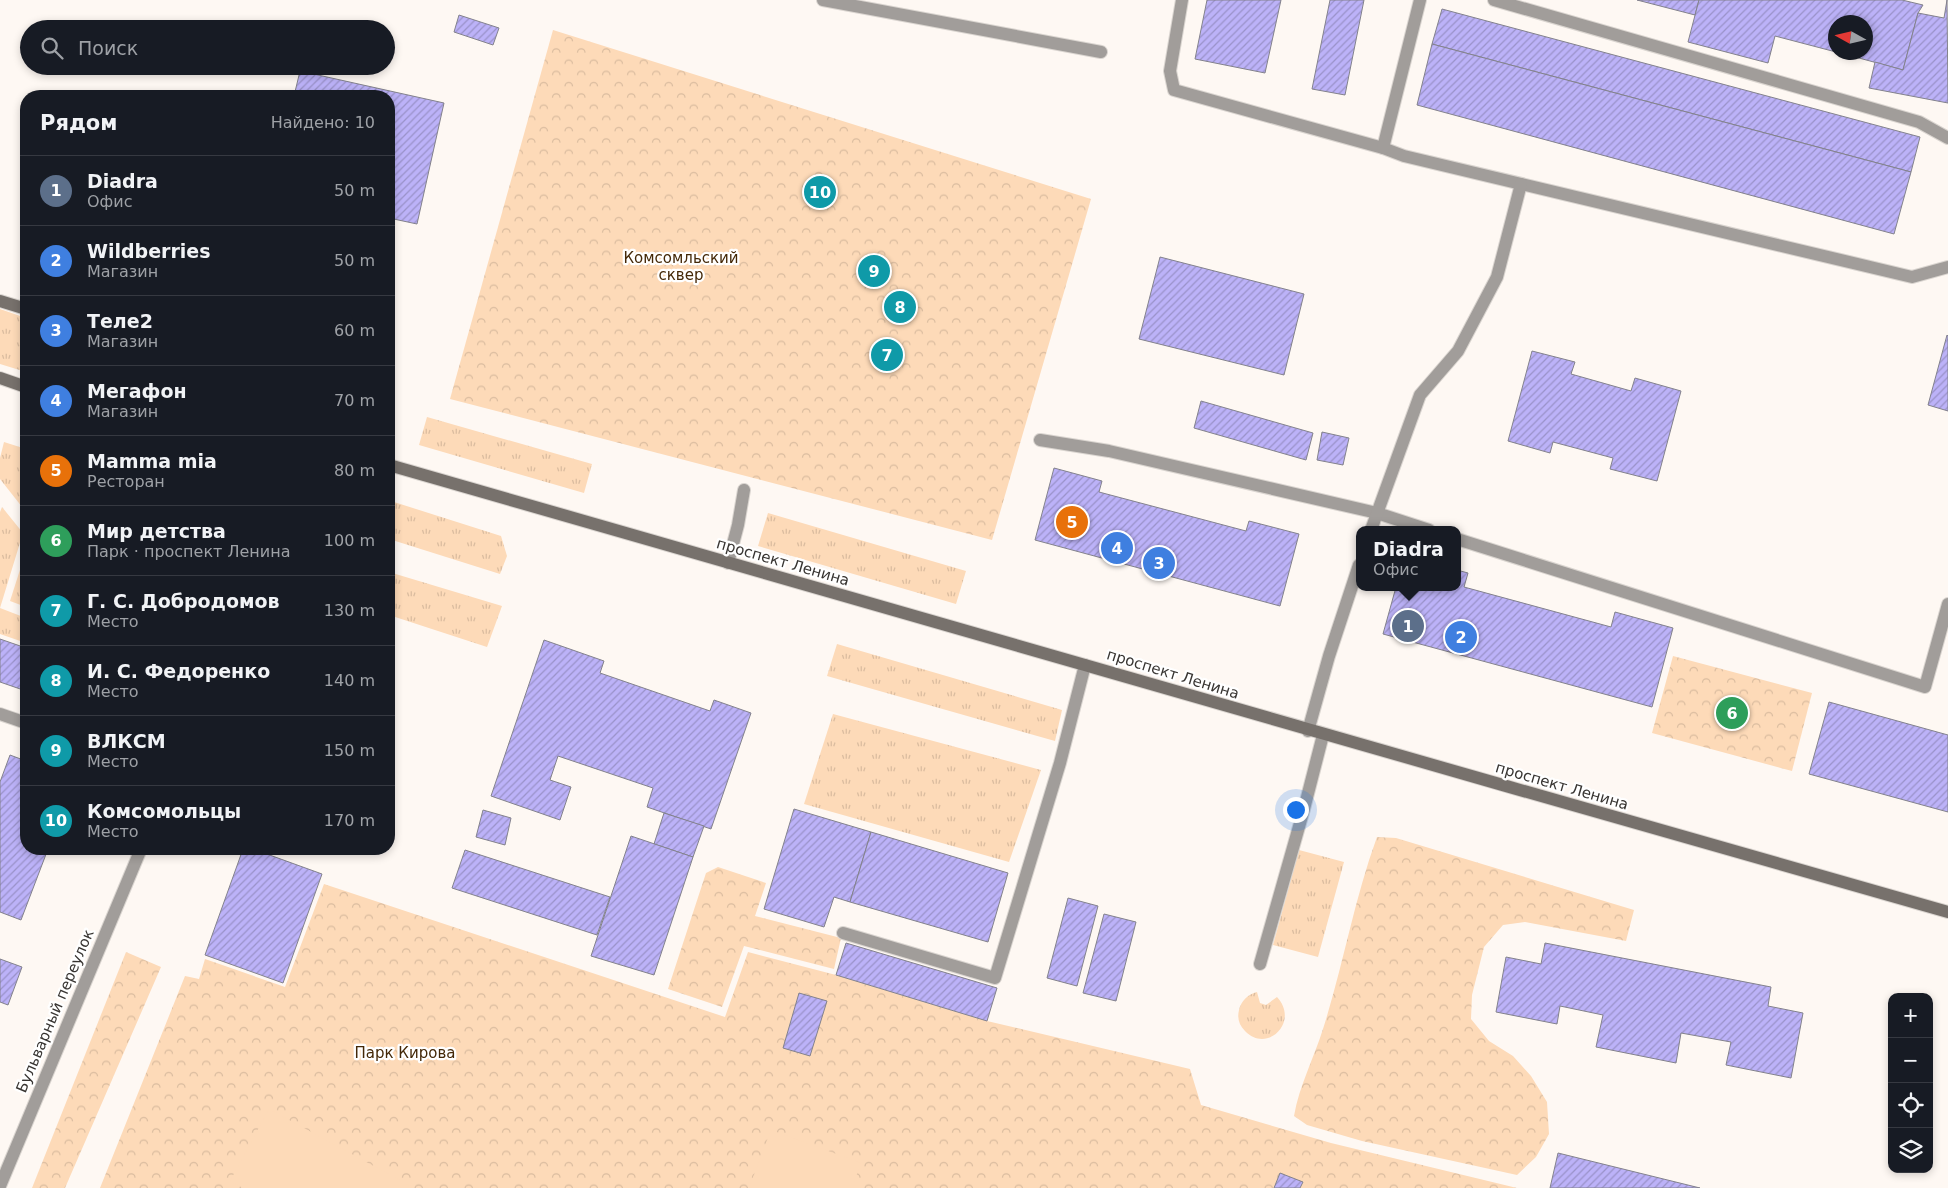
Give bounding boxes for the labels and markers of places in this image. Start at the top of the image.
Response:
pin: 10 [804,173,836,211]
pin: 9 [858,252,890,290]
pin: 8 [884,288,916,326]
pin: 7 [871,336,903,374]
pin: 5 [1056,503,1088,541]
pin: 4 [1101,529,1133,567]
pin: 3 [1143,544,1175,582]
pin: 1 [1392,607,1424,645]
pin: 2 [1445,618,1477,656]
pin: 6 [1716,694,1748,732]

